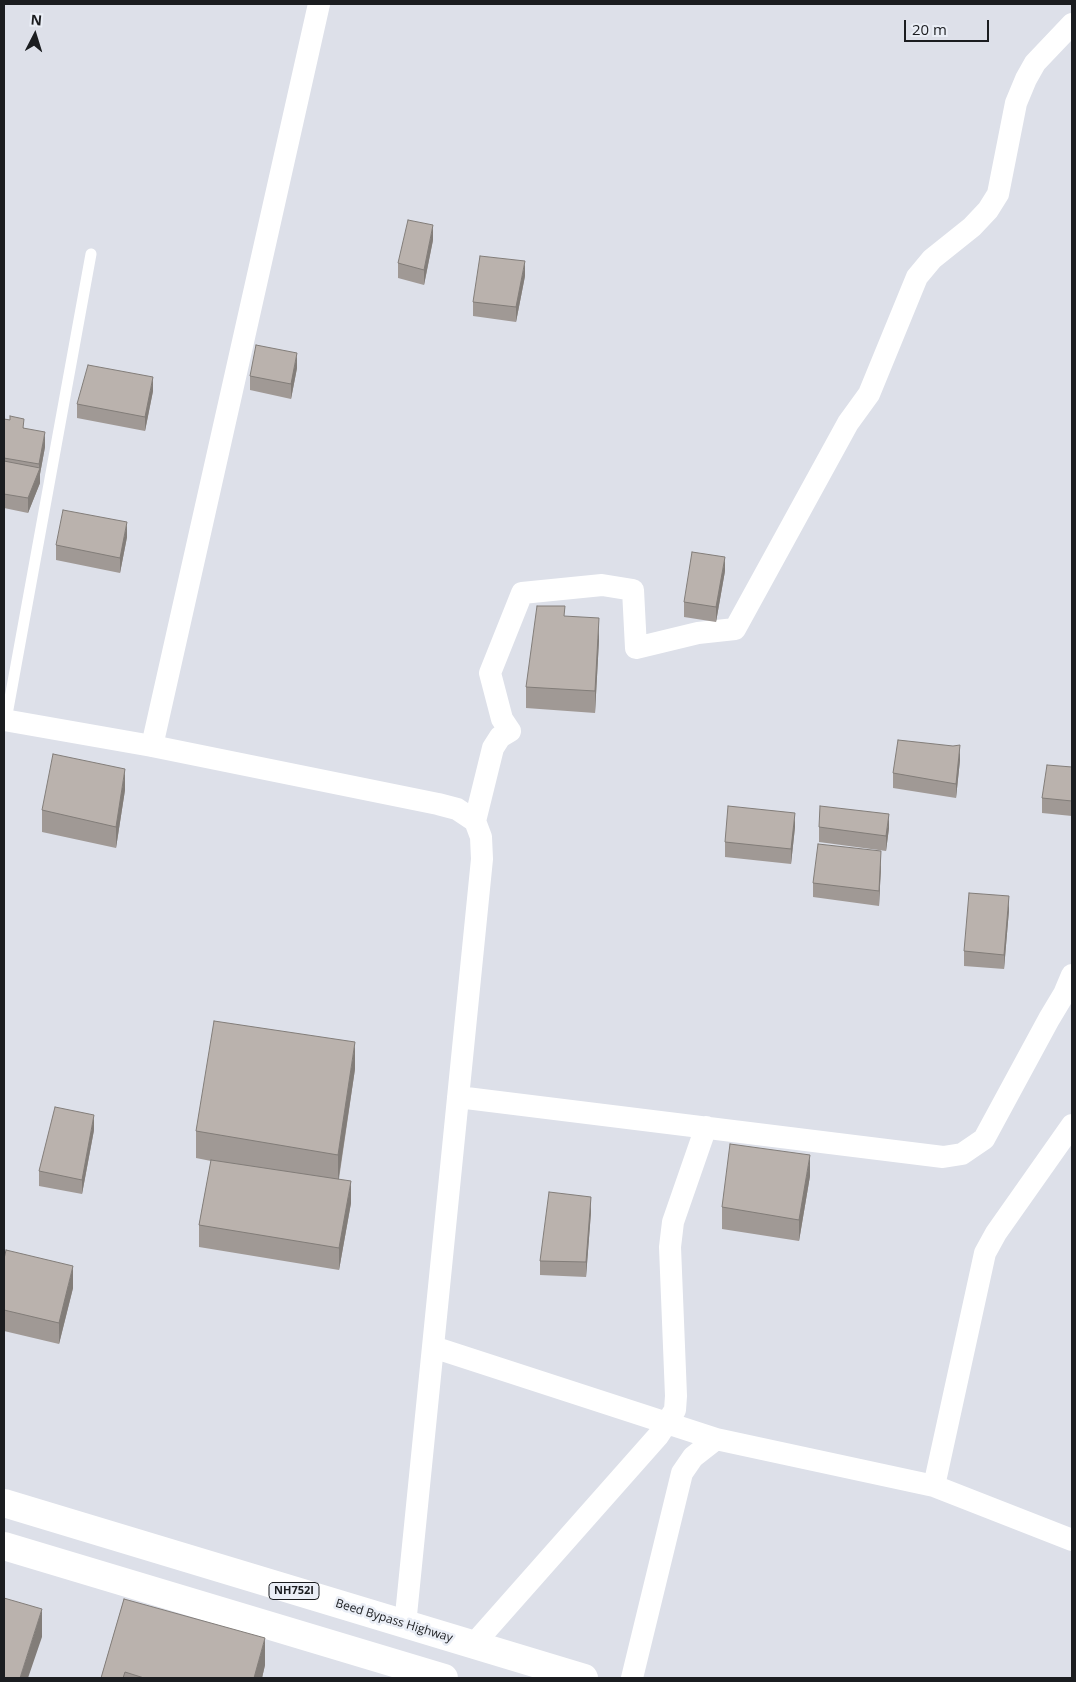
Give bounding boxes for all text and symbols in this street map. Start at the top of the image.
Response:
north arrow [10,10,60,60]
text: N [30,10,43,30]
scale bar [906,10,991,42]
text: 20 m [912,19,947,39]
road number: NH752I [269,1582,319,1600]
street label: Beed Bypass Highway [334,1596,454,1646]

